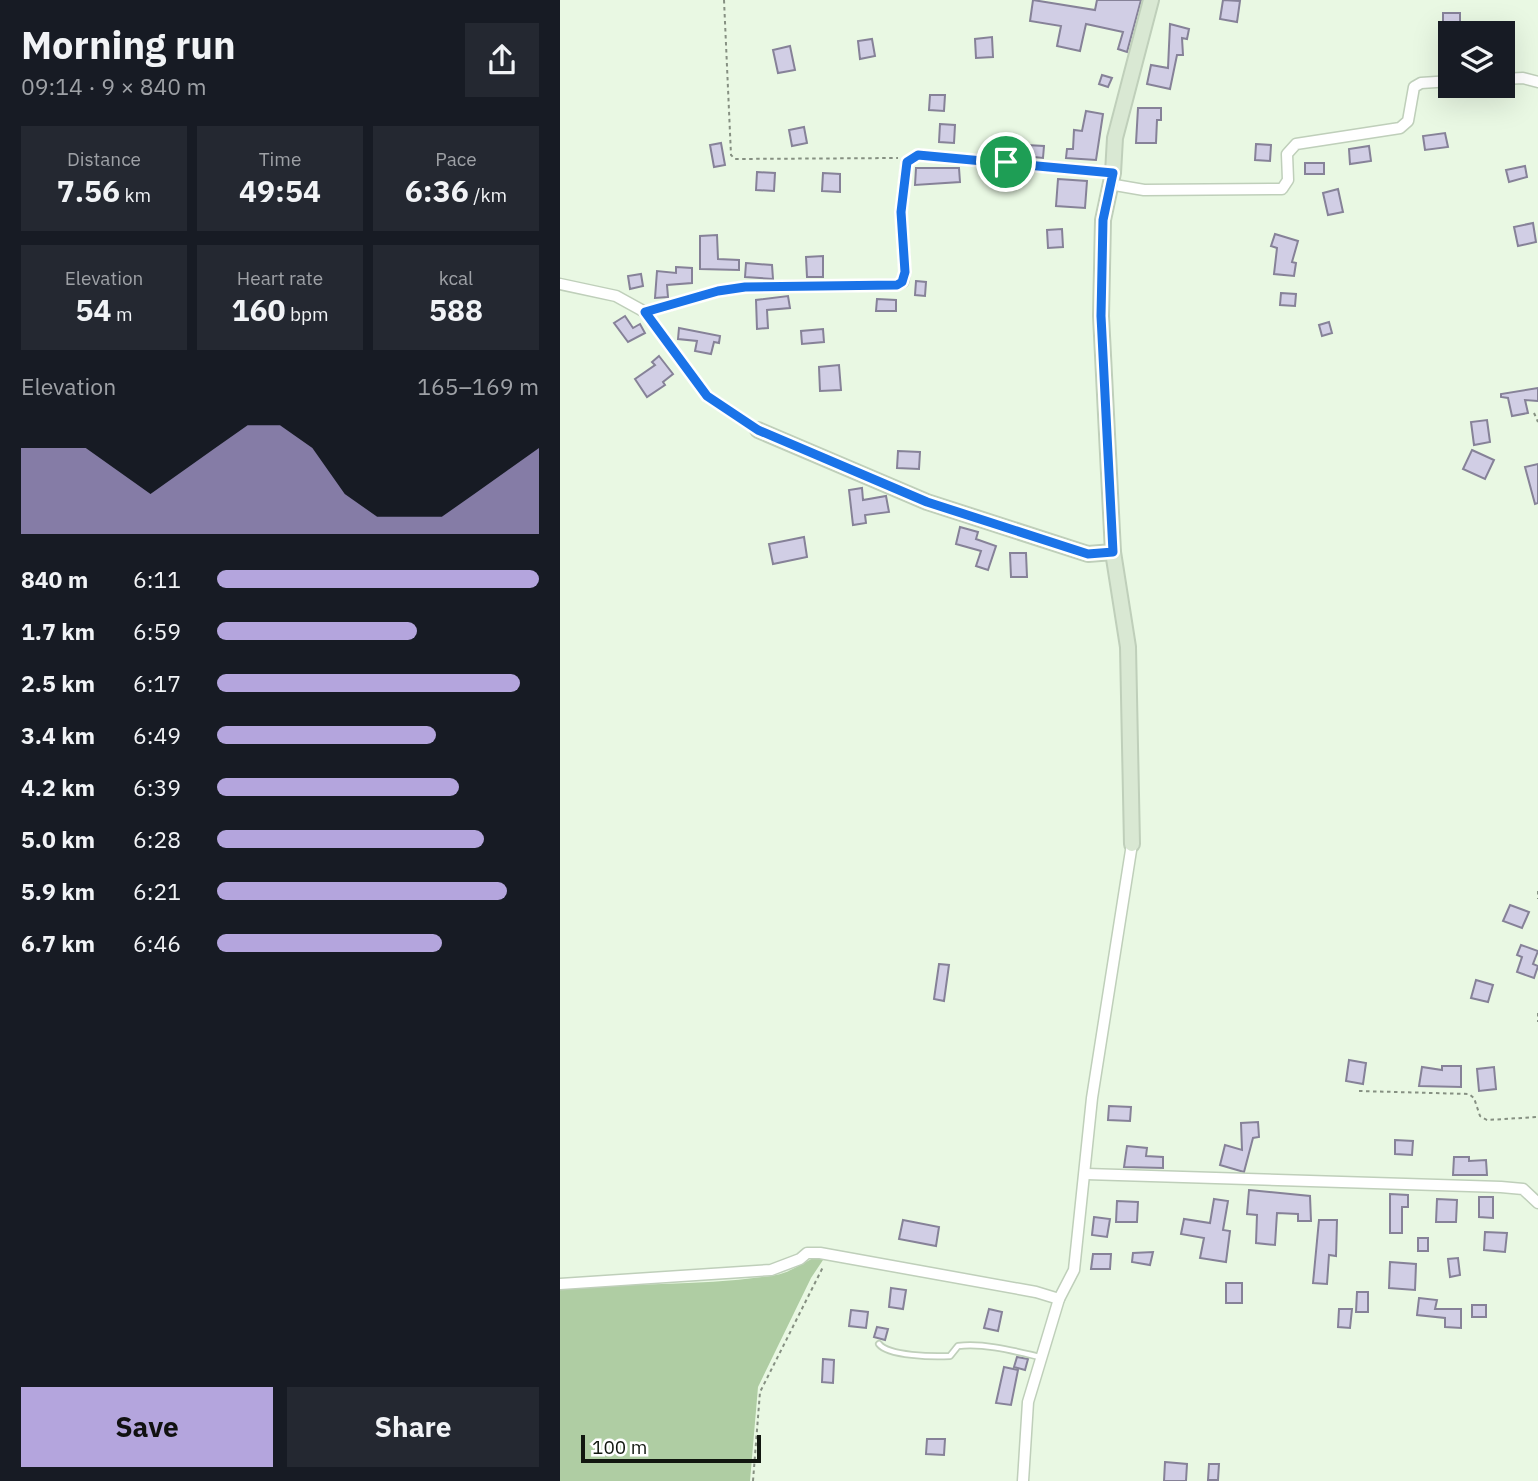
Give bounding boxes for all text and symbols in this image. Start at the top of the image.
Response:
text: Morning run [21,20,236,69]
map controls [1438,21,1515,98]
button: layers [1438,21,1515,98]
button: share [465,23,539,97]
text: 09:14 · 9 × 840 m [21,71,207,101]
pin [976,132,1036,192]
icon: arrive [987,143,1025,181]
text: Distance [67,147,141,171]
text: Time [259,147,301,171]
text: Pace [435,147,477,171]
text: 7.56 [57,171,120,210]
text: 49:54 [239,171,321,210]
text: 6:36 [405,171,469,210]
text: km [120,183,151,207]
text: /km [469,183,507,207]
text: Elevation [65,266,143,290]
text: Heart rate [237,266,323,290]
text: kcal [439,266,473,290]
text: 54 [75,290,111,329]
text: 160 [231,290,285,329]
text: 588 [429,290,483,329]
text: m [111,302,133,326]
text: bpm [285,302,329,326]
text: Elevation [21,371,116,401]
text: 165–169 m [417,371,539,401]
text: 840 m [21,564,88,594]
text: 6:11 [133,564,181,594]
text: 1.7 km [21,616,95,646]
text: 6:59 [133,616,181,646]
text: 2.5 km [21,668,95,698]
text: 6:17 [133,668,181,698]
text: 3.4 km [21,720,95,750]
text: 6:49 [133,720,181,750]
text: 4.2 km [21,772,95,802]
text: 6:39 [133,772,181,802]
text: 5.0 km [21,824,95,854]
text: 6:28 [133,824,181,854]
text: 5.9 km [21,876,95,906]
text: 6:21 [133,876,181,906]
text: 6.7 km [21,928,95,958]
text: 6:46 [133,928,181,958]
button: Save [21,1387,273,1467]
button: Share [287,1387,539,1467]
scale bar [581,1432,761,1464]
text: 100 m [592,1435,647,1459]

